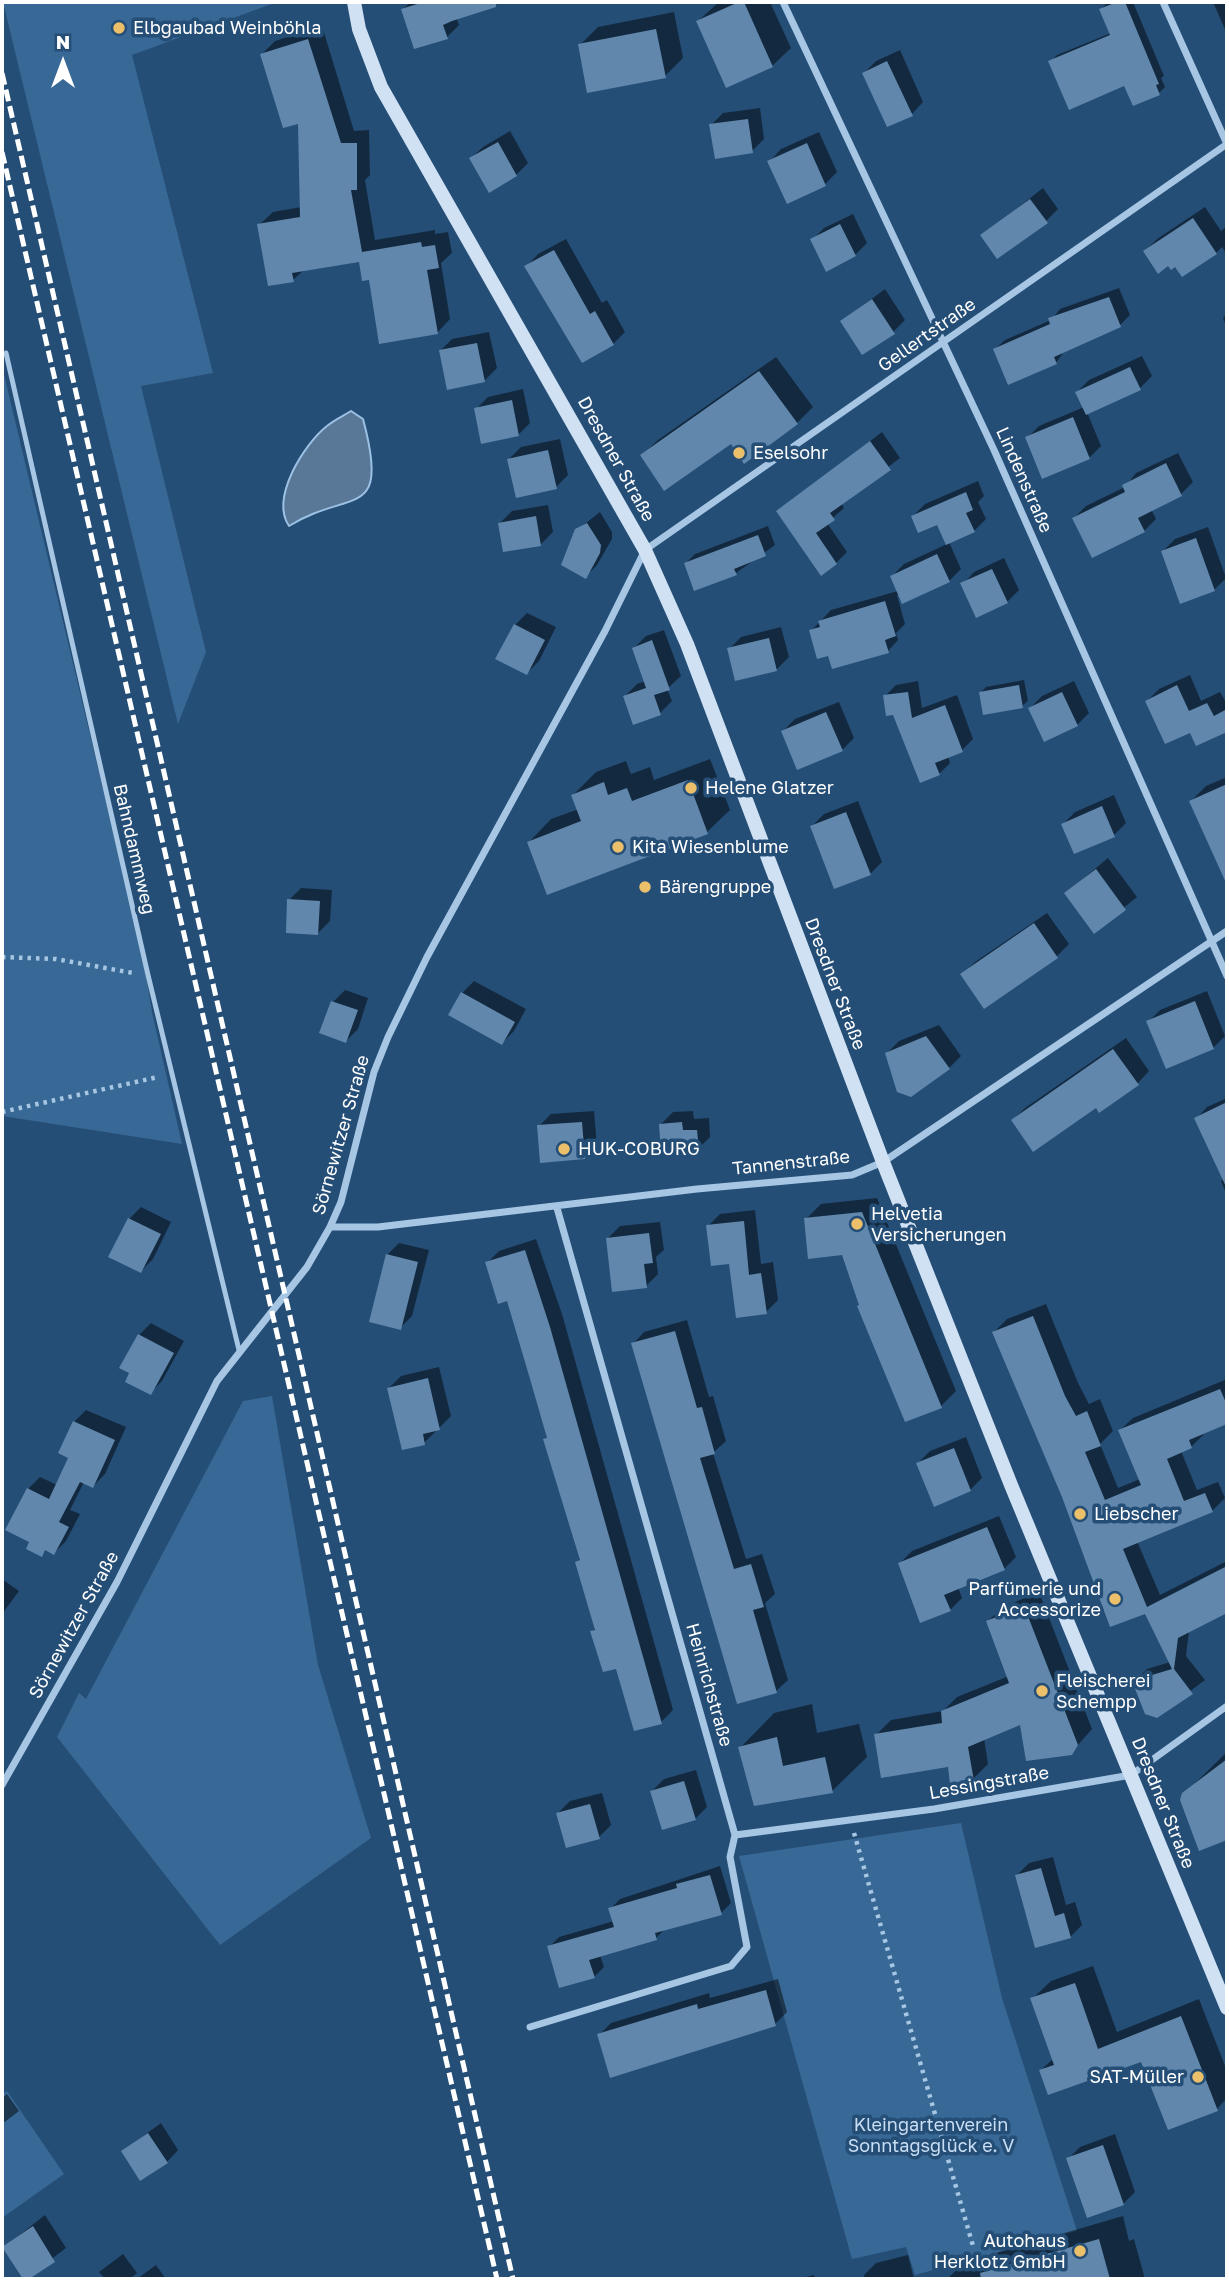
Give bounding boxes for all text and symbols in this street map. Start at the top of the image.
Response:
place label: Elbgaubad Weinböhla [133,17,322,39]
marker: Elbgaubad Weinböhla [111,20,127,36]
north arrow [28,28,98,98]
text: N [56,30,70,53]
street label: Gellertstraße [874,293,980,377]
street label: Dresdner Straße [573,393,659,525]
street label: Lindenstraße [991,424,1057,536]
place label: Eselsohr [753,442,828,464]
marker: Eselsohr [731,445,747,461]
place label: Helene Glatzer [705,777,834,799]
marker: Helene Glatzer [683,780,699,796]
street label: Bahndammweg [108,782,160,916]
place label: Kita Wiesenblume [632,836,789,858]
marker: Kita Wiesenblume [610,839,626,855]
place label: Bärengruppe [659,876,771,898]
marker: Bärengruppe [637,879,653,895]
street label: Dresdner Straße [800,915,870,1053]
street label: Sörnewitzer Straße [308,1053,374,1217]
place label: HUK-COBURG [578,1138,700,1160]
marker: HUK-COBURG [556,1141,572,1157]
street label: Tannenstraße [731,1146,851,1180]
place label: Helvetia Versicherungen [871,1203,1007,1246]
marker: Helvetia Versicherungen [849,1216,865,1232]
place label: Liebscher [1094,1503,1178,1525]
marker: Liebscher [1072,1506,1088,1522]
street label: Sörnewitzer Straße [25,1548,123,1702]
place label: Parfümerie und Accessorize [968,1578,1101,1620]
marker: Parfümerie und Accessorize [1107,1591,1123,1607]
street label: Heinrichstraße [681,1621,737,1749]
place label: Fleischerei Schempp [1056,1670,1151,1712]
marker: Fleischerei Schempp [1034,1683,1050,1699]
street label: Dresdner Straße [1127,1734,1199,1872]
street label: Lessingstraße [927,1762,1051,1804]
place label: SAT-Müller [1089,2066,1184,2088]
marker: SAT-Müller [1190,2069,1206,2085]
park label: Kleingartenverein Sonntagsglück e. V [848,2114,1014,2156]
place label: Autohaus Herklotz GmbH [934,2230,1066,2272]
marker: Autohaus Herklotz GmbH [1072,2243,1088,2259]

